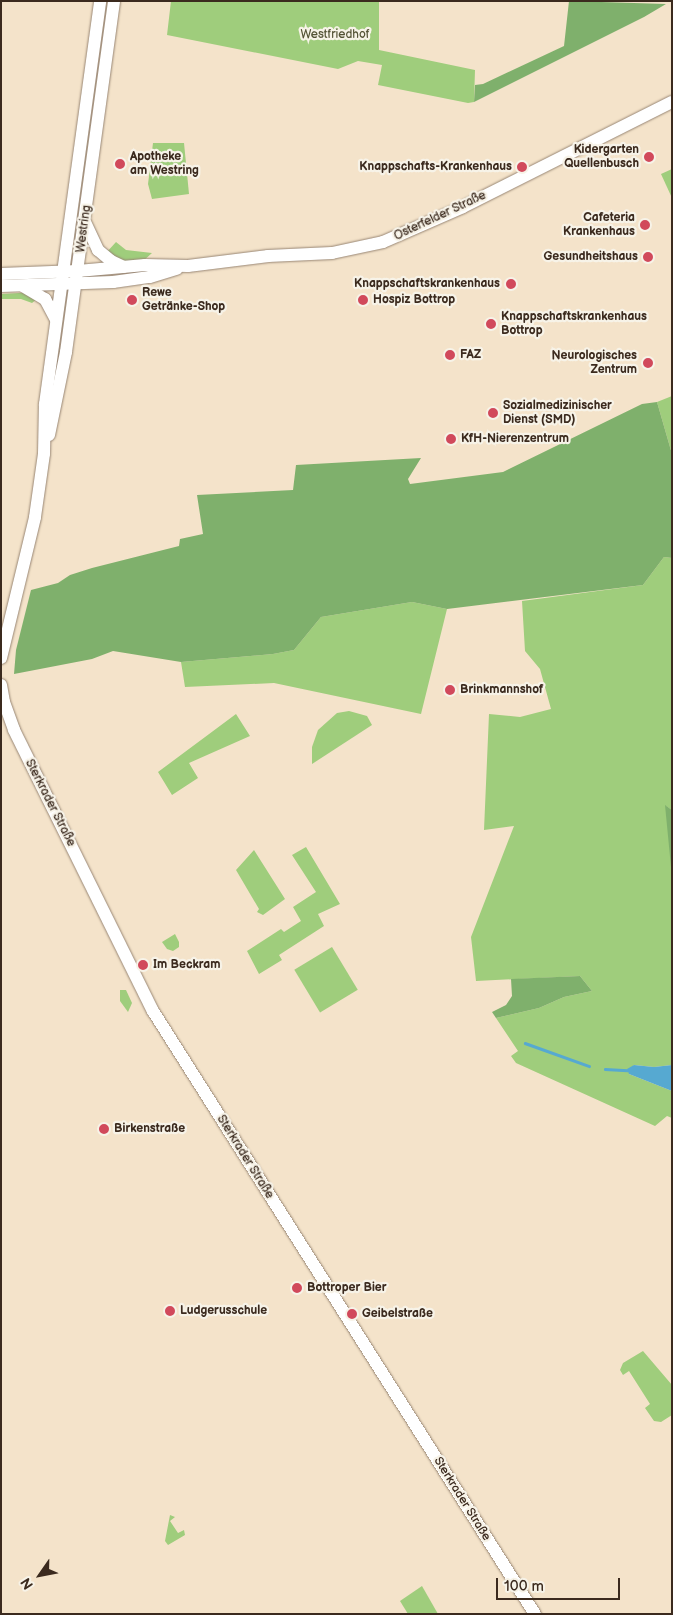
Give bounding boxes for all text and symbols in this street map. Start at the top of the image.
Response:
park label: Westfriedhof [301,28,369,42]
place label: Kidergarten Quellenbusch [564,143,639,171]
place label: Apotheke am Westring [130,150,199,178]
marker: Kidergarten Quellenbusch [643,151,655,163]
marker: Apotheke am Westring [114,158,126,170]
place label: Knappschafts-Krankenhaus [359,160,512,174]
marker: Knappschafts-Krankenhaus [516,161,528,173]
street label: Osterfelder Straße [392,188,488,244]
street label: Westring [74,204,94,254]
place label: Cafeteria Krankenhaus [563,211,635,239]
marker: Cafeteria Krankenhaus [639,219,651,231]
place label: Gesundheitshaus [544,250,638,264]
marker: Gesundheitshaus [642,251,654,263]
place label: Knappschaftskrankenhaus [354,277,500,291]
marker: Knappschaftskrankenhaus [504,277,518,291]
place label: Rewe Getränke-Shop [142,286,225,314]
place label: Hospiz Bottrop [373,293,455,307]
marker: Rewe Getränke-Shop [126,294,138,306]
marker: Hospiz Bottrop [357,294,369,306]
place label: Knappschaftskrankenhaus Bottrop [501,310,647,338]
marker: Knappschaftskrankenhaus Bottrop [485,318,497,330]
place label: FAZ [460,348,481,362]
marker: FAZ [444,349,456,361]
place label: Neurologisches Zentrum [552,349,637,377]
marker: Neurologisches Zentrum [641,356,655,370]
place label: Sozialmedizinischer Dienst (SMD) [503,399,612,427]
marker: Sozialmedizinischer Dienst (SMD) [487,407,499,419]
place label: KfH-Nierenzentrum [461,432,569,446]
marker: KfH-Nierenzentrum [445,433,457,445]
place label: Brinkmannshof [460,683,543,697]
marker: Brinkmannshof [444,684,456,696]
street label: Sterkrader Straße [22,757,78,849]
place label: Im Beckram [153,958,220,972]
marker: Im Beckram [137,959,149,971]
street label: Sterkrader Straße [213,1112,277,1202]
place label: Birkenstraße [114,1122,185,1136]
marker: Birkenstraße [98,1123,110,1135]
place label: Bottroper Bier [307,1281,387,1295]
marker: Bottroper Bier [291,1282,303,1294]
place label: Ludgerusschule [180,1304,267,1318]
marker: Ludgerusschule [164,1305,176,1317]
place label: Geibelstraße [362,1307,433,1321]
marker: Geibelstraße [346,1308,358,1320]
street label: Sterkrader Straße [430,1454,494,1544]
north arrow [15,1550,65,1600]
scale bar [498,1568,622,1600]
text: N [17,1574,37,1592]
text: 100 m [504,1577,544,1596]

